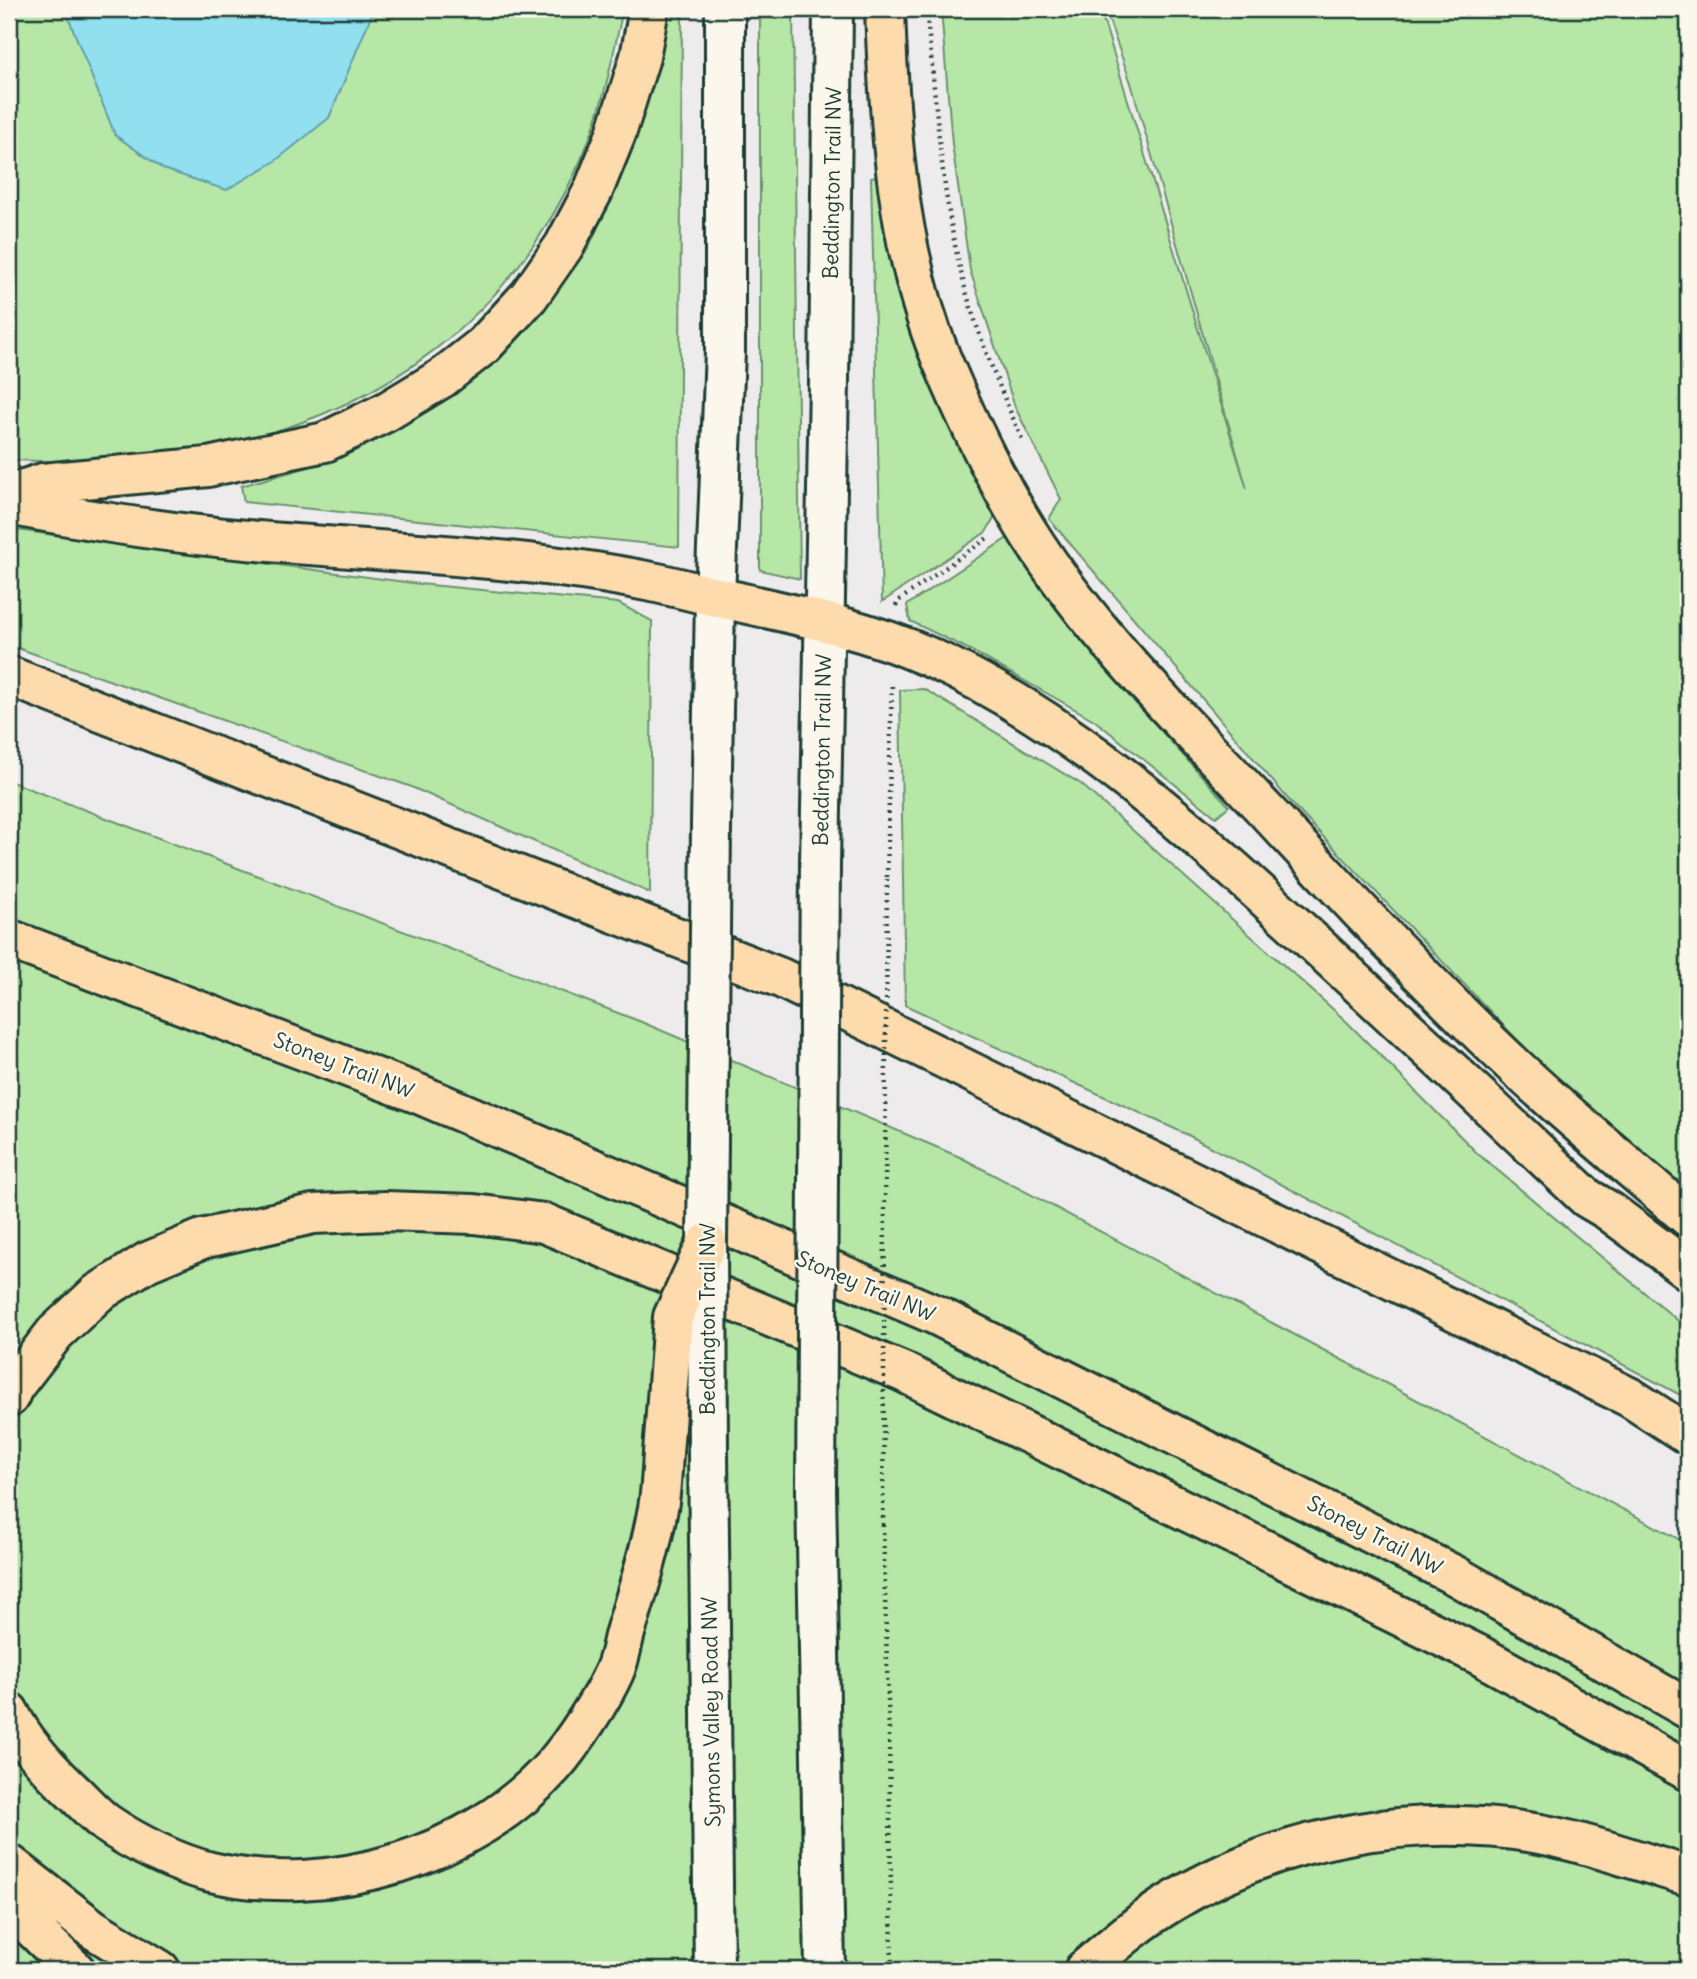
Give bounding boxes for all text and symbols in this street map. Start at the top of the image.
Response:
street label: Beddington Trail NW [817,87,847,279]
street label: Beddington Trail NW [807,654,837,846]
street label: Stoney Trail NW [270,1026,418,1104]
street label: Beddington Trail NW [694,1223,721,1415]
street label: Stoney Trail NW [792,1245,940,1327]
street label: Stoney Trail NW [1303,1489,1447,1581]
street label: Symons Valley Road NW [695,1597,727,1827]

